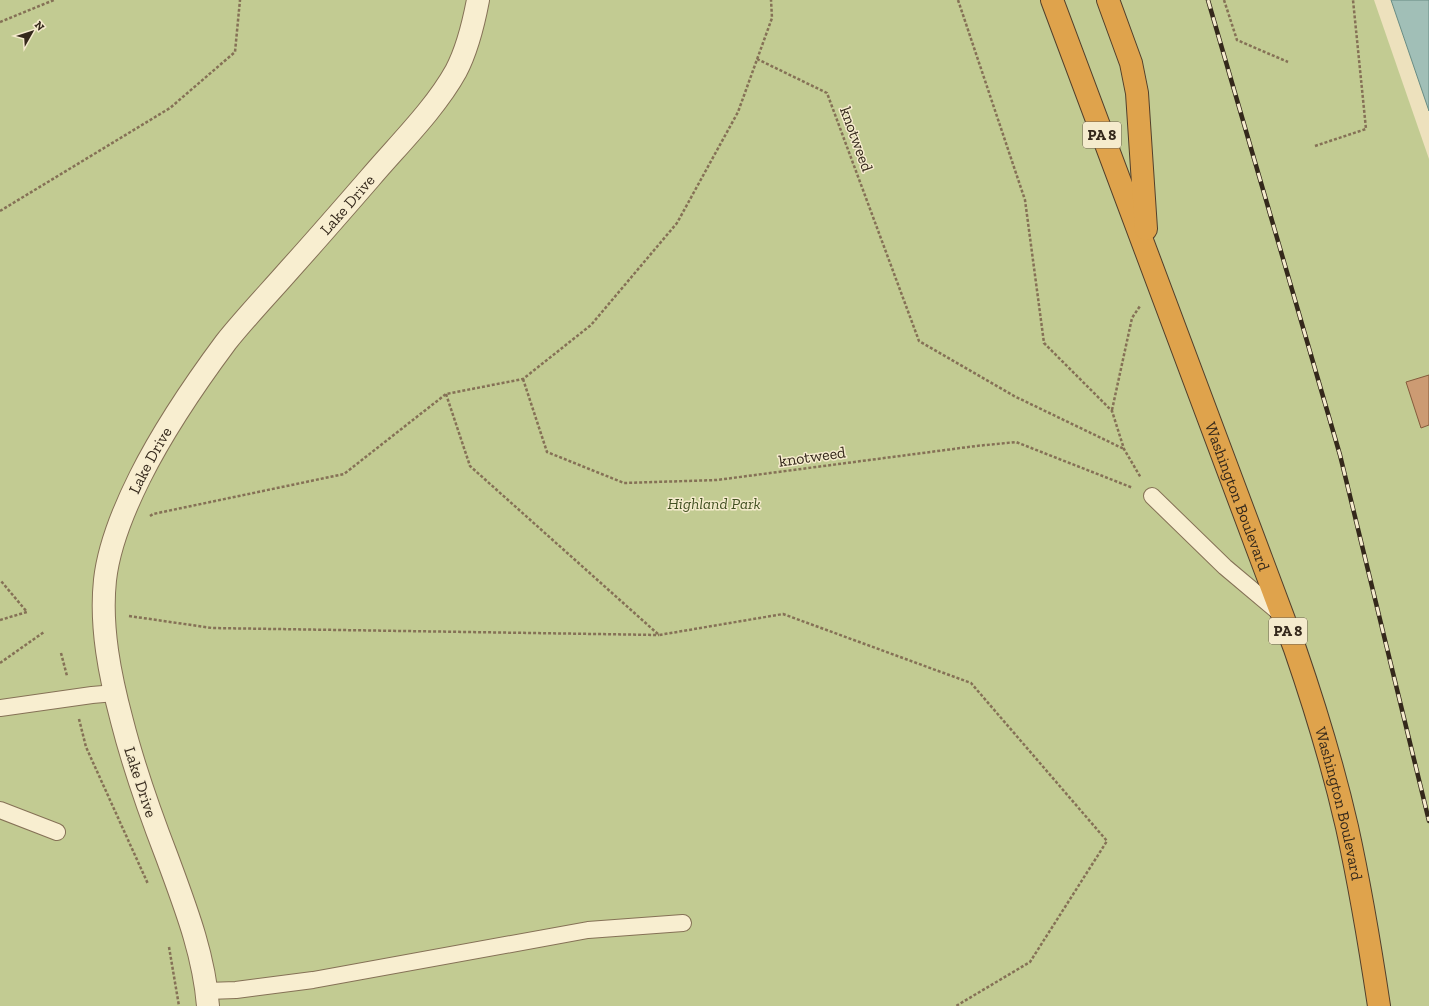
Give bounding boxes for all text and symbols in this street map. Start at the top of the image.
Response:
north arrow [12,12,52,52]
text: N [32,19,47,34]
street label: knotweed [836,104,877,174]
road number: PA 8 [1083,122,1121,148]
street label: Lake Drive [316,171,379,239]
street label: Washington Boulevard [1201,420,1274,574]
street label: Lake Drive [124,423,176,497]
street label: knotweed [777,442,847,471]
park label: Highland Park [667,494,761,513]
road number: PA 8 [1269,618,1307,644]
street label: Washington Boulevard [1311,725,1367,882]
street label: Lake Drive [120,744,161,820]

